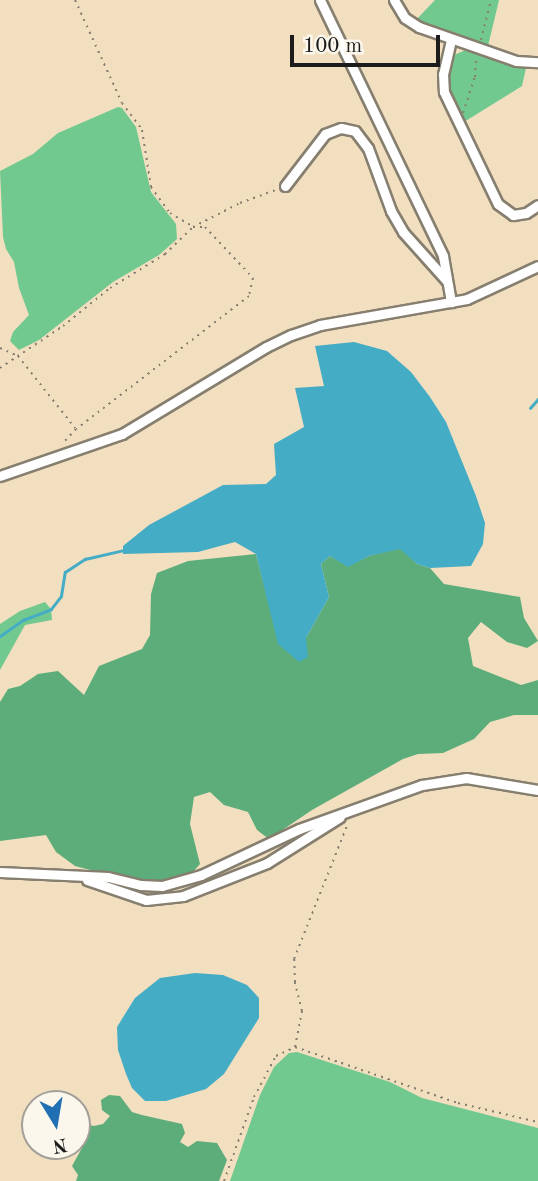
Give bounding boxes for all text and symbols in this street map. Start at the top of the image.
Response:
scale bar [293,21,444,65]
text: 100 m [303,36,362,57]
north arrow [21,1090,91,1160]
text: N [51,1133,69,1155]

